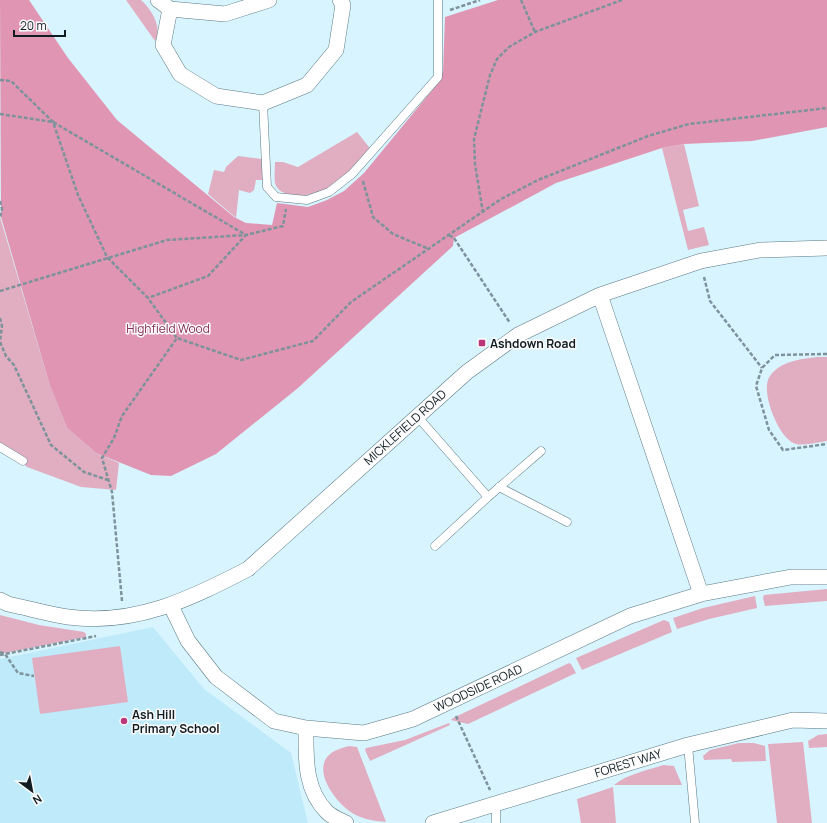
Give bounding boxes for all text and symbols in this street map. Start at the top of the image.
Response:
scale bar [14,12,65,38]
text: 20 m [20,17,47,34]
park label: Highfield Wood [126,320,210,337]
place label: Ashdown Road [490,335,576,352]
marker: Ashdown Road [477,338,487,348]
street label: MICKLEFIELD ROAD [360,385,450,469]
street label: WOODSIDE ROAD [431,660,525,716]
place label: Ash Hill Primary School [132,706,220,737]
marker: Ash Hill Primary School [119,716,129,726]
street label: FOREST WAY [592,745,664,781]
north arrow [12,771,52,811]
text: N [30,791,45,808]

